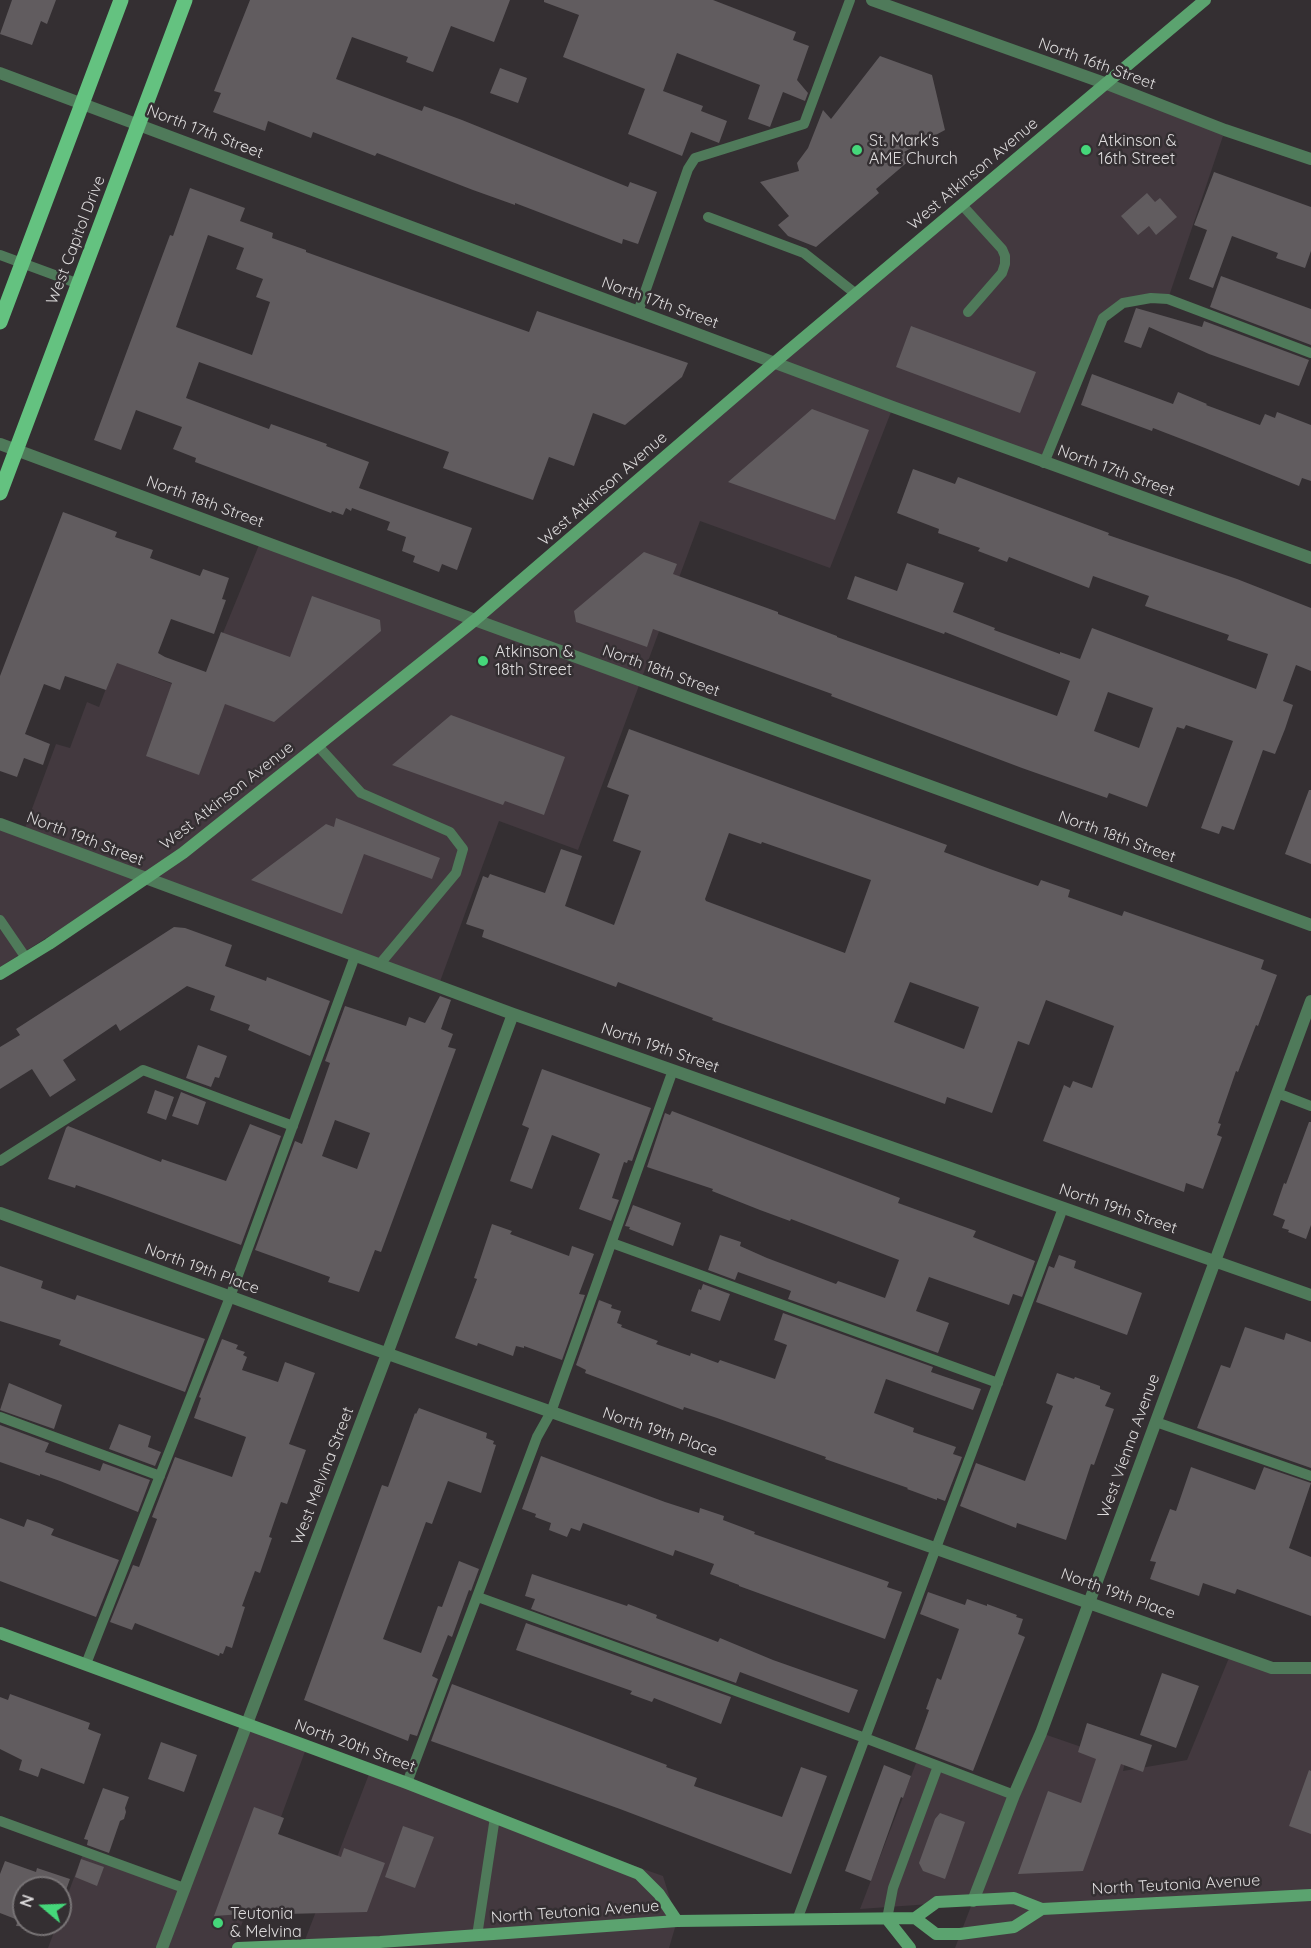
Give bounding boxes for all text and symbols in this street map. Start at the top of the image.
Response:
street label: North 16th Street [1036,34,1158,94]
street label: North 17th Street [144,101,266,163]
street label: West Atkinson Avenue [904,114,1042,234]
place label: St. Mark's AME Church [869,131,958,169]
place label: Atkinson & 16th Street [1098,131,1177,169]
marker: St. Mark's AME Church [850,143,864,157]
marker: Atkinson & 16th Street [1079,143,1093,157]
street label: West Capitol Drive [43,173,109,307]
street label: North 17th Street [599,273,721,333]
street label: West Atkinson Avenue [535,428,671,550]
street label: North 17th Street [1055,441,1177,501]
street label: North 18th Street [144,472,266,532]
street label: North 18th Street [600,641,722,701]
place label: Atkinson & 18th Street [495,642,574,680]
marker: Atkinson & 18th Street [476,654,490,668]
street label: West Atkinson Avenue [156,738,298,854]
street label: North 18th Street [1056,807,1178,867]
street label: North 19th Street [24,808,146,870]
street label: North 19th Street [598,1019,722,1077]
street label: North 19th Street [1056,1180,1180,1238]
street label: North 19th Place [142,1239,262,1299]
street label: West Vienna Avenue [1094,1371,1164,1521]
street label: North 19th Place [600,1403,720,1461]
street label: West Melvina Street [288,1404,358,1548]
street label: North 19th Place [1058,1564,1178,1624]
street label: North 20th Street [292,1715,418,1777]
street label: North Teutonia Avenue [1091,1871,1261,1899]
north arrow [12,1876,72,1936]
text: N [15,1892,38,1910]
street label: North Teutonia Avenue [490,1897,660,1927]
place label: Teutonia & Melvina [230,1904,302,1942]
marker: Teutonia & Melvina [211,1916,225,1930]

